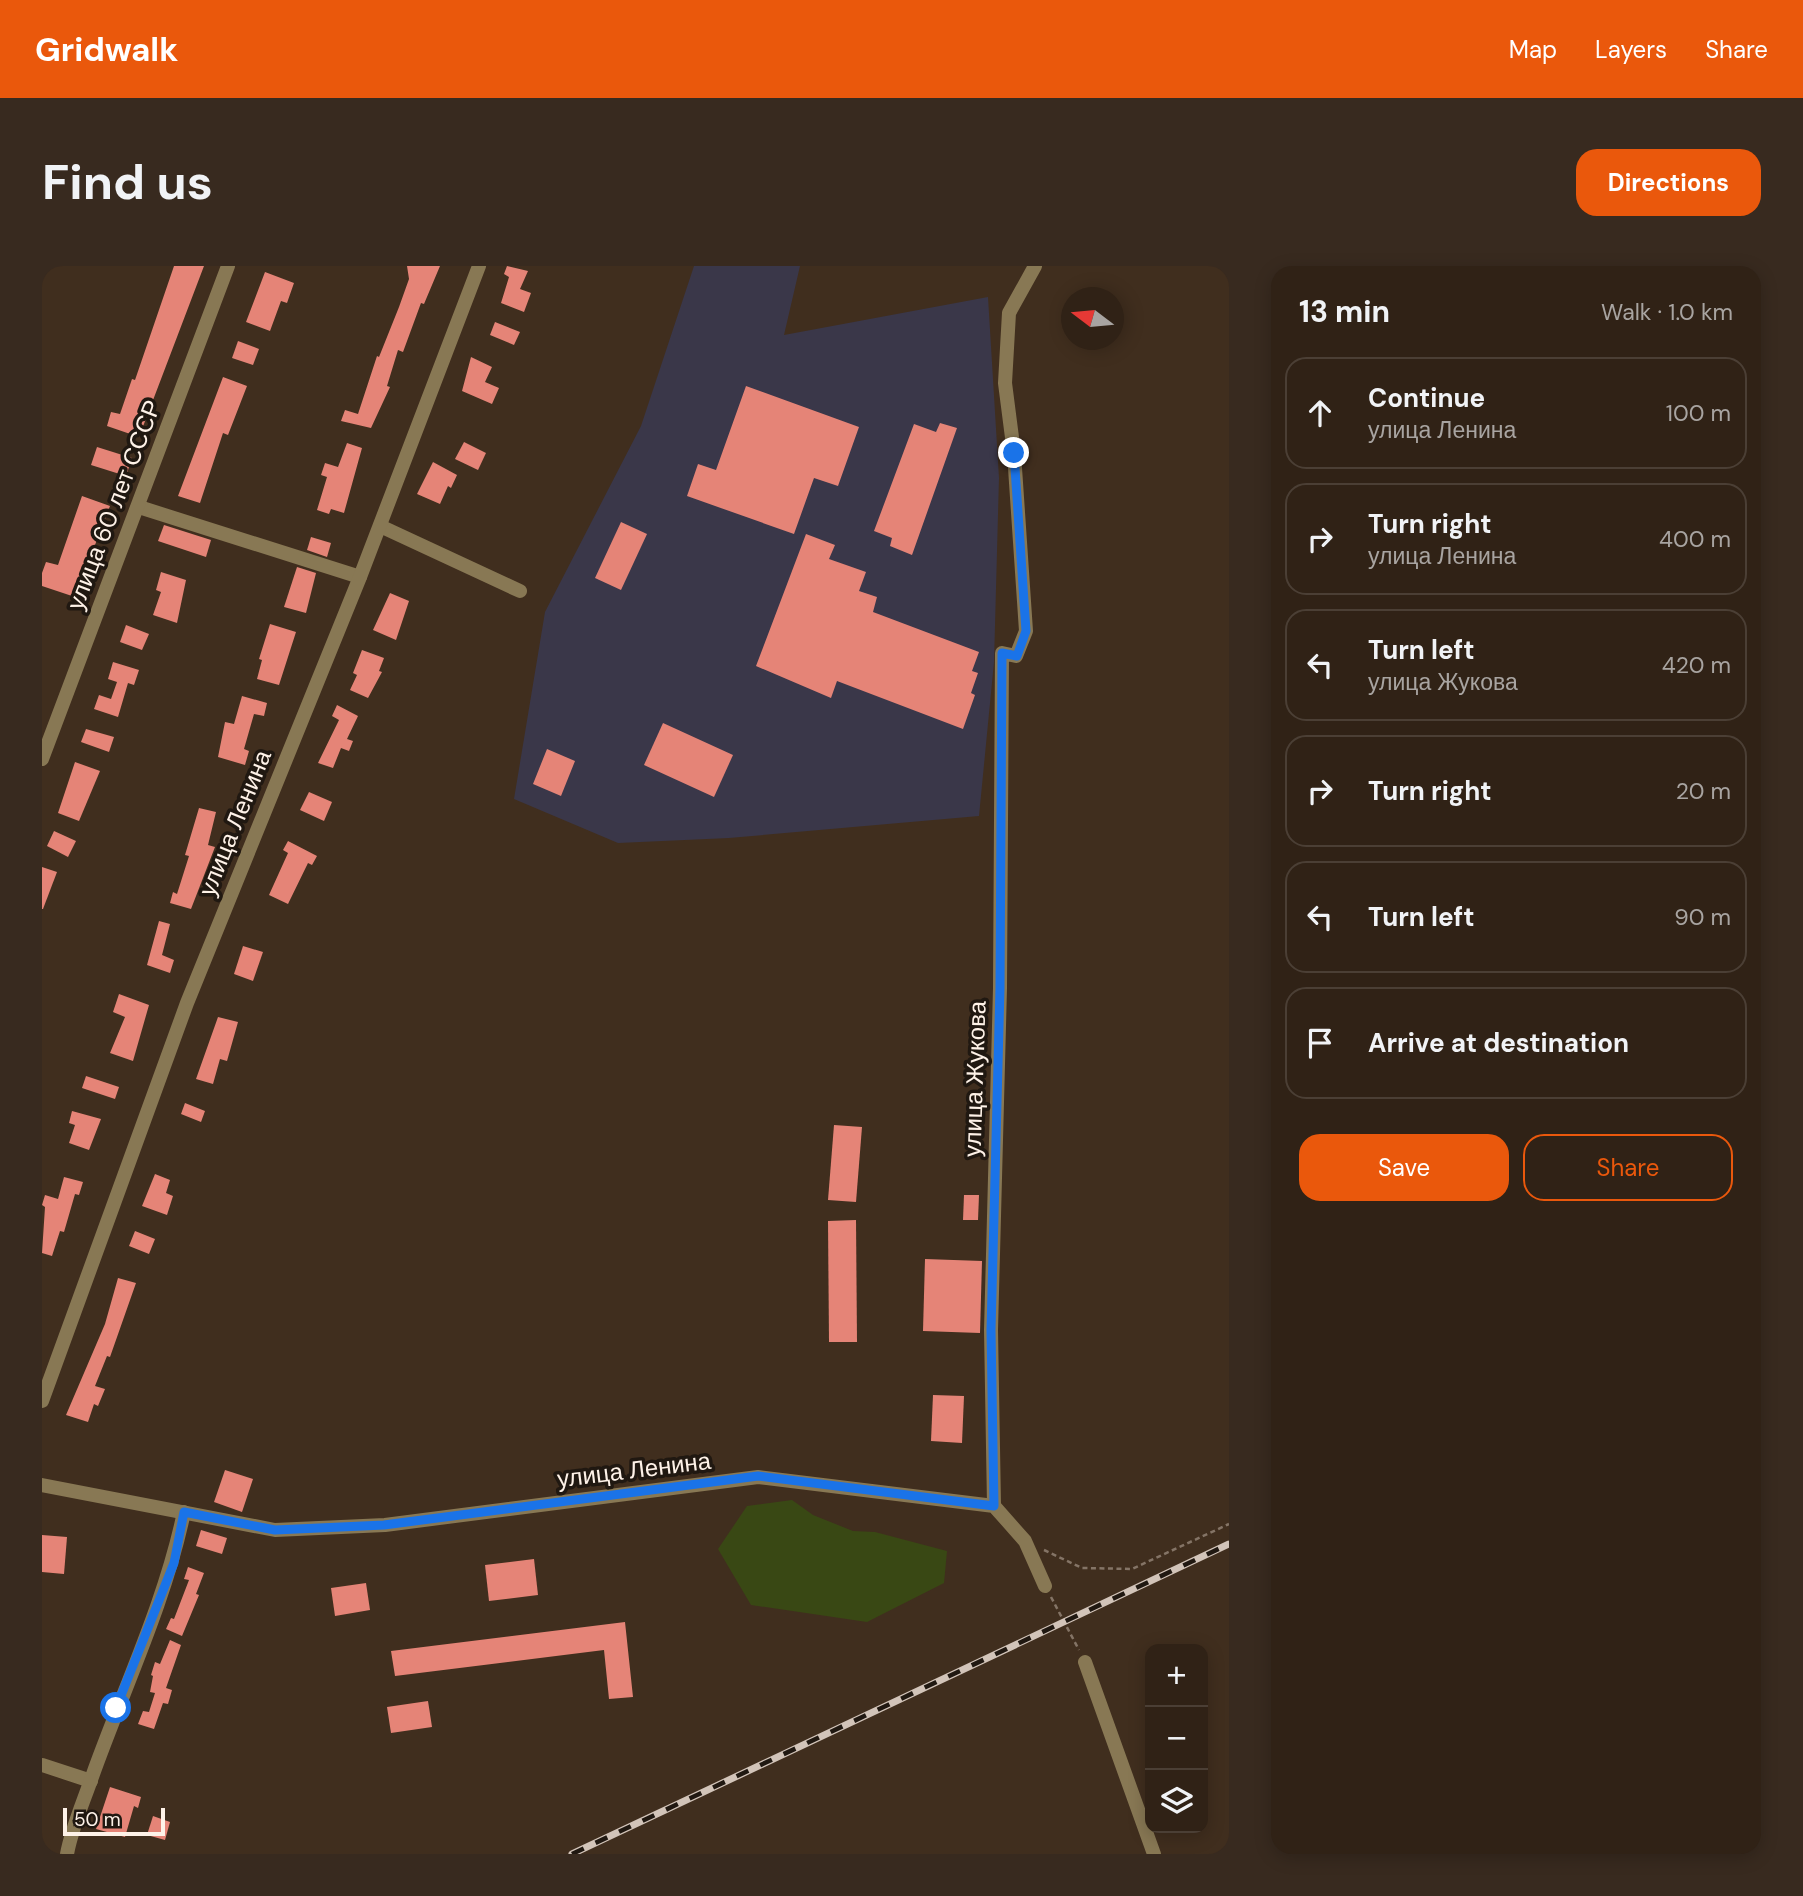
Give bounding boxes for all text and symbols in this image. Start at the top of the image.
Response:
text: Gridwalk [35,28,178,71]
text: Map [1509,34,1557,65]
text: Layers [1595,34,1667,65]
text: Share [1705,34,1768,65]
button: Directions [1576,149,1761,216]
text: Find us [42,150,213,214]
north arrow [1061,287,1124,350]
text: 13 min [1299,292,1390,331]
text: Walk · 1.0 km [1601,297,1733,327]
text: Continue [1368,381,1485,415]
icon: ahead [1301,394,1339,432]
street label: улица 60 лет СССР [59,396,168,614]
text: 100 m [1666,398,1731,428]
text: улица Ленина [1368,415,1516,445]
route end [998,437,1029,468]
text: Turn right [1368,507,1492,541]
icon: right [1301,520,1339,558]
text: 400 m [1659,524,1731,554]
text: улица Ленина [1368,541,1516,571]
text: Turn left [1368,633,1475,667]
icon: left [1301,646,1339,684]
text: 420 m [1662,650,1731,680]
text: улица Жукова [1368,667,1518,697]
street label: улица Ленина [191,745,278,900]
icon: right [1301,772,1339,810]
text: Turn right [1368,774,1492,808]
text: 20 m [1676,776,1731,806]
icon: left [1301,898,1339,936]
text: Turn left [1368,900,1475,934]
text: 90 m [1674,902,1731,932]
street label: улица Жукова [956,1000,993,1158]
icon: arrive [1301,1024,1339,1062]
text: Arrive at destination [1368,1026,1629,1060]
button: Save [1299,1134,1509,1201]
button: Share [1523,1134,1733,1201]
street label: улица Ленина [555,1445,713,1494]
map controls [1145,1644,1208,1833]
button: + [1145,1644,1208,1707]
route start [100,1692,131,1723]
button: − [1145,1707,1208,1770]
button: layers [1145,1770,1208,1833]
scale bar [63,1805,164,1837]
text: 50 m [74,1807,121,1832]

